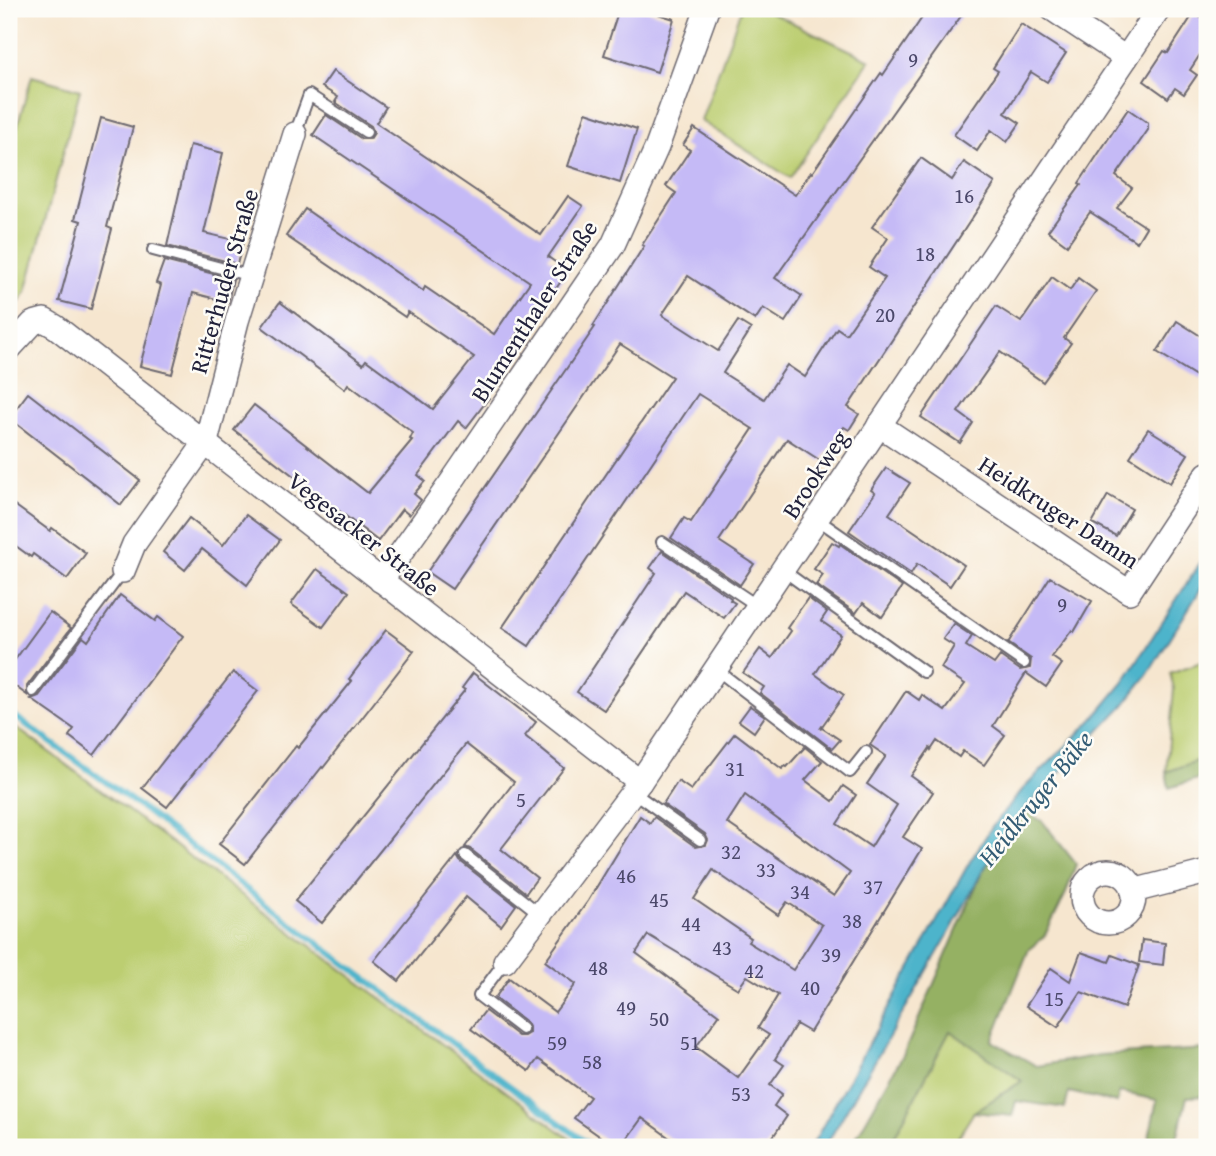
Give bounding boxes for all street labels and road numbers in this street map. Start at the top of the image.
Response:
street label: Ritterhuder Straße [181,184,267,378]
street label: Blumenthaler Straße [462,213,606,409]
street label: Brookweg [773,423,857,525]
street label: Heidkruger Damm [972,447,1147,577]
street label: Vegesacker Straße [280,463,448,605]

